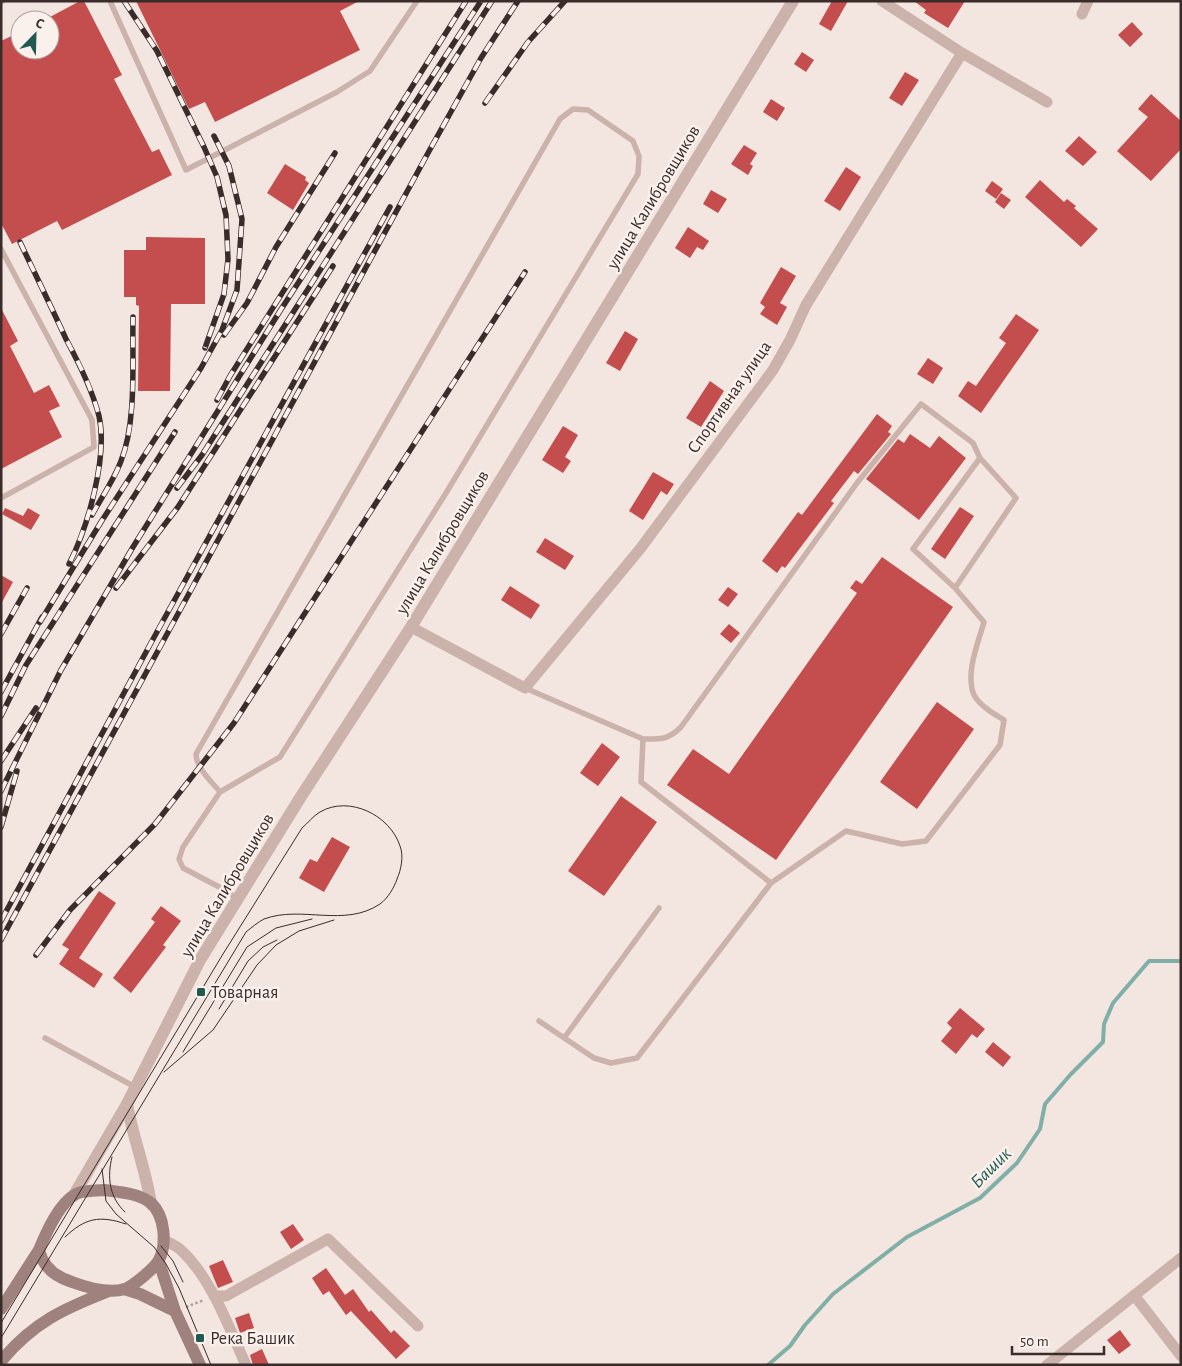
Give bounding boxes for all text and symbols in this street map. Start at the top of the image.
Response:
north arrow [10,10,60,60]
text: С [33,16,46,32]
street label: улица Калибровщиков [603,122,704,273]
street label: Спортивная улица [684,338,775,457]
street label: улица Калибровщиков [392,467,493,618]
street label: улица Калибровщиков [177,810,278,961]
place label: Товарная [211,984,278,1002]
marker: Товарная [195,986,207,998]
water label: Башик [967,1144,1015,1192]
scale bar [1012,1324,1104,1356]
place label: Река Башик [210,1330,296,1348]
marker: Река Башик [194,1332,206,1344]
text: 50 m [1020,1334,1049,1349]

